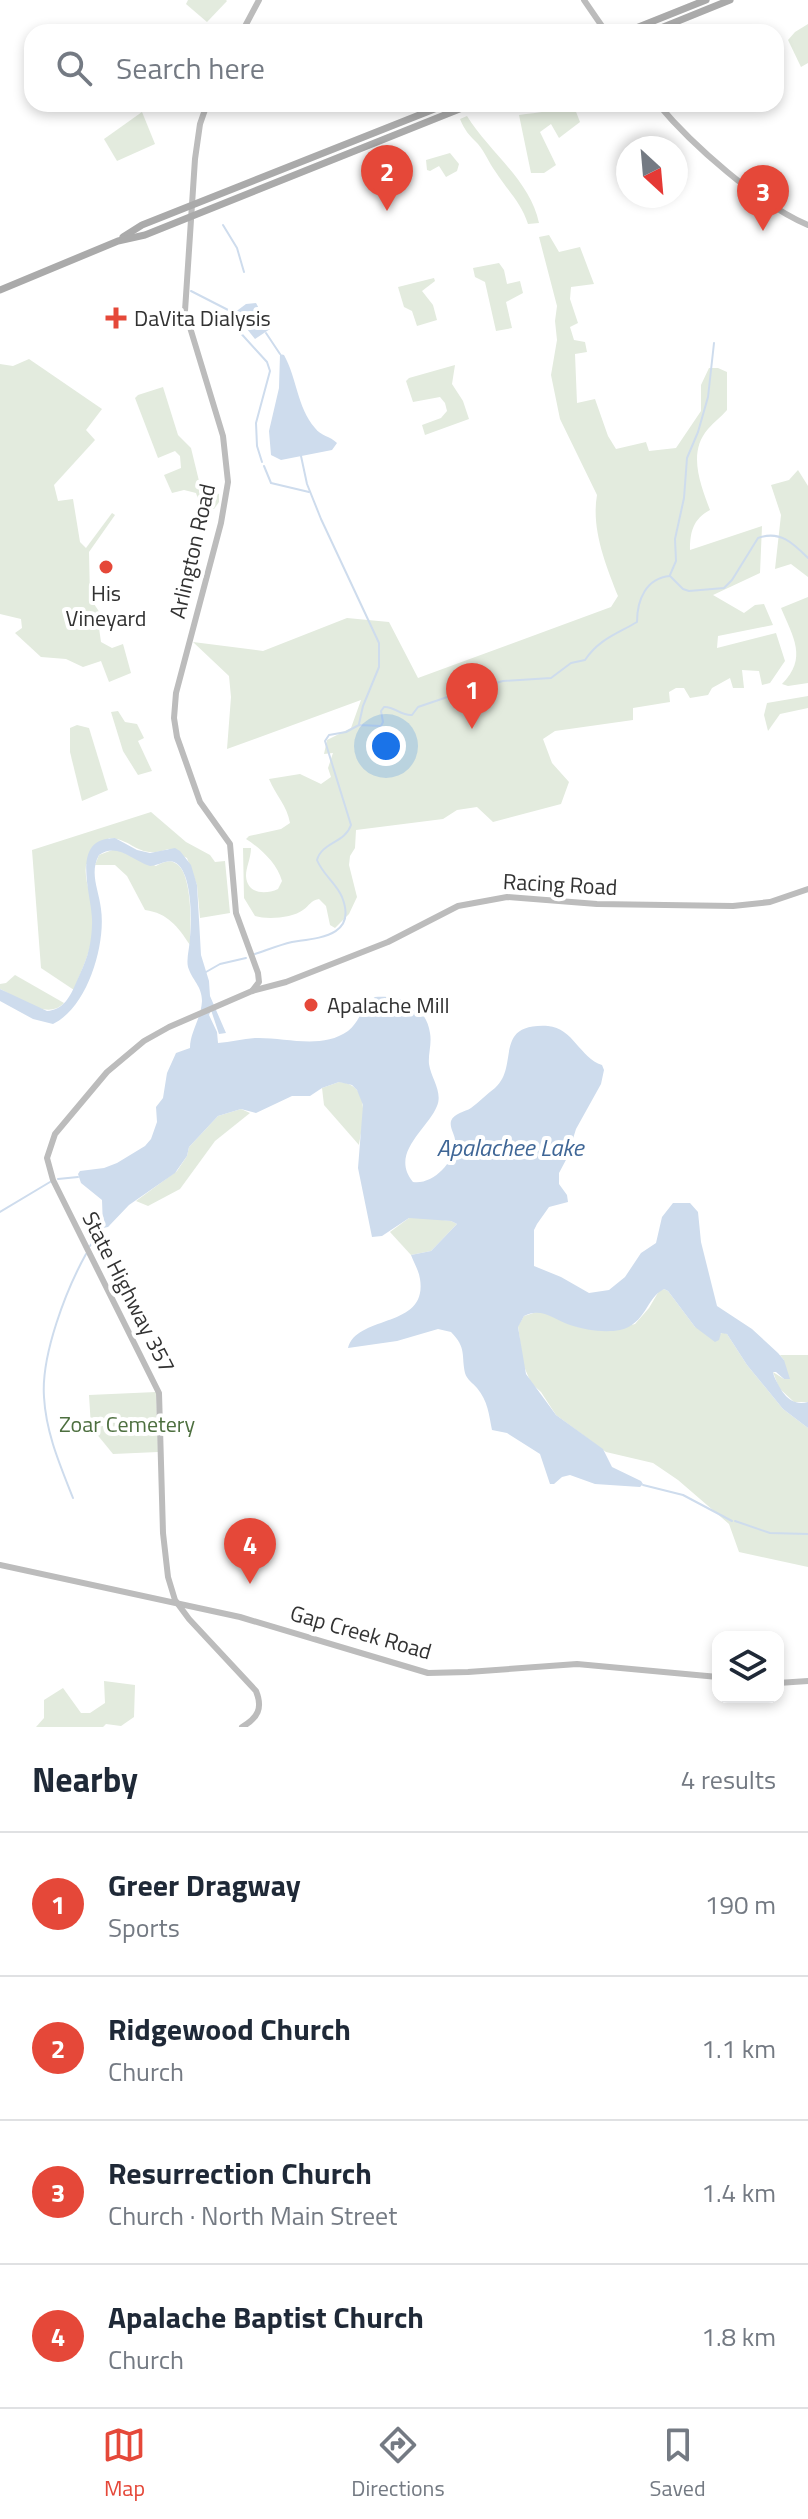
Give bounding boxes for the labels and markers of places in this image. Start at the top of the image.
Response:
pin: 2 [361,145,413,211]
pin: 3 [737,165,789,231]
place label: DaVita Dialysis [134,301,271,335]
marker: DaVita Dialysis [105,307,127,329]
marker: His Vineyard [97,558,115,576]
place label: His Vineyard [66,576,146,635]
pin: 1 [446,663,498,729]
place label: Apalache Mill [327,988,450,1022]
marker: Apalache Mill [302,996,320,1014]
pin: 4 [224,1518,276,1584]

